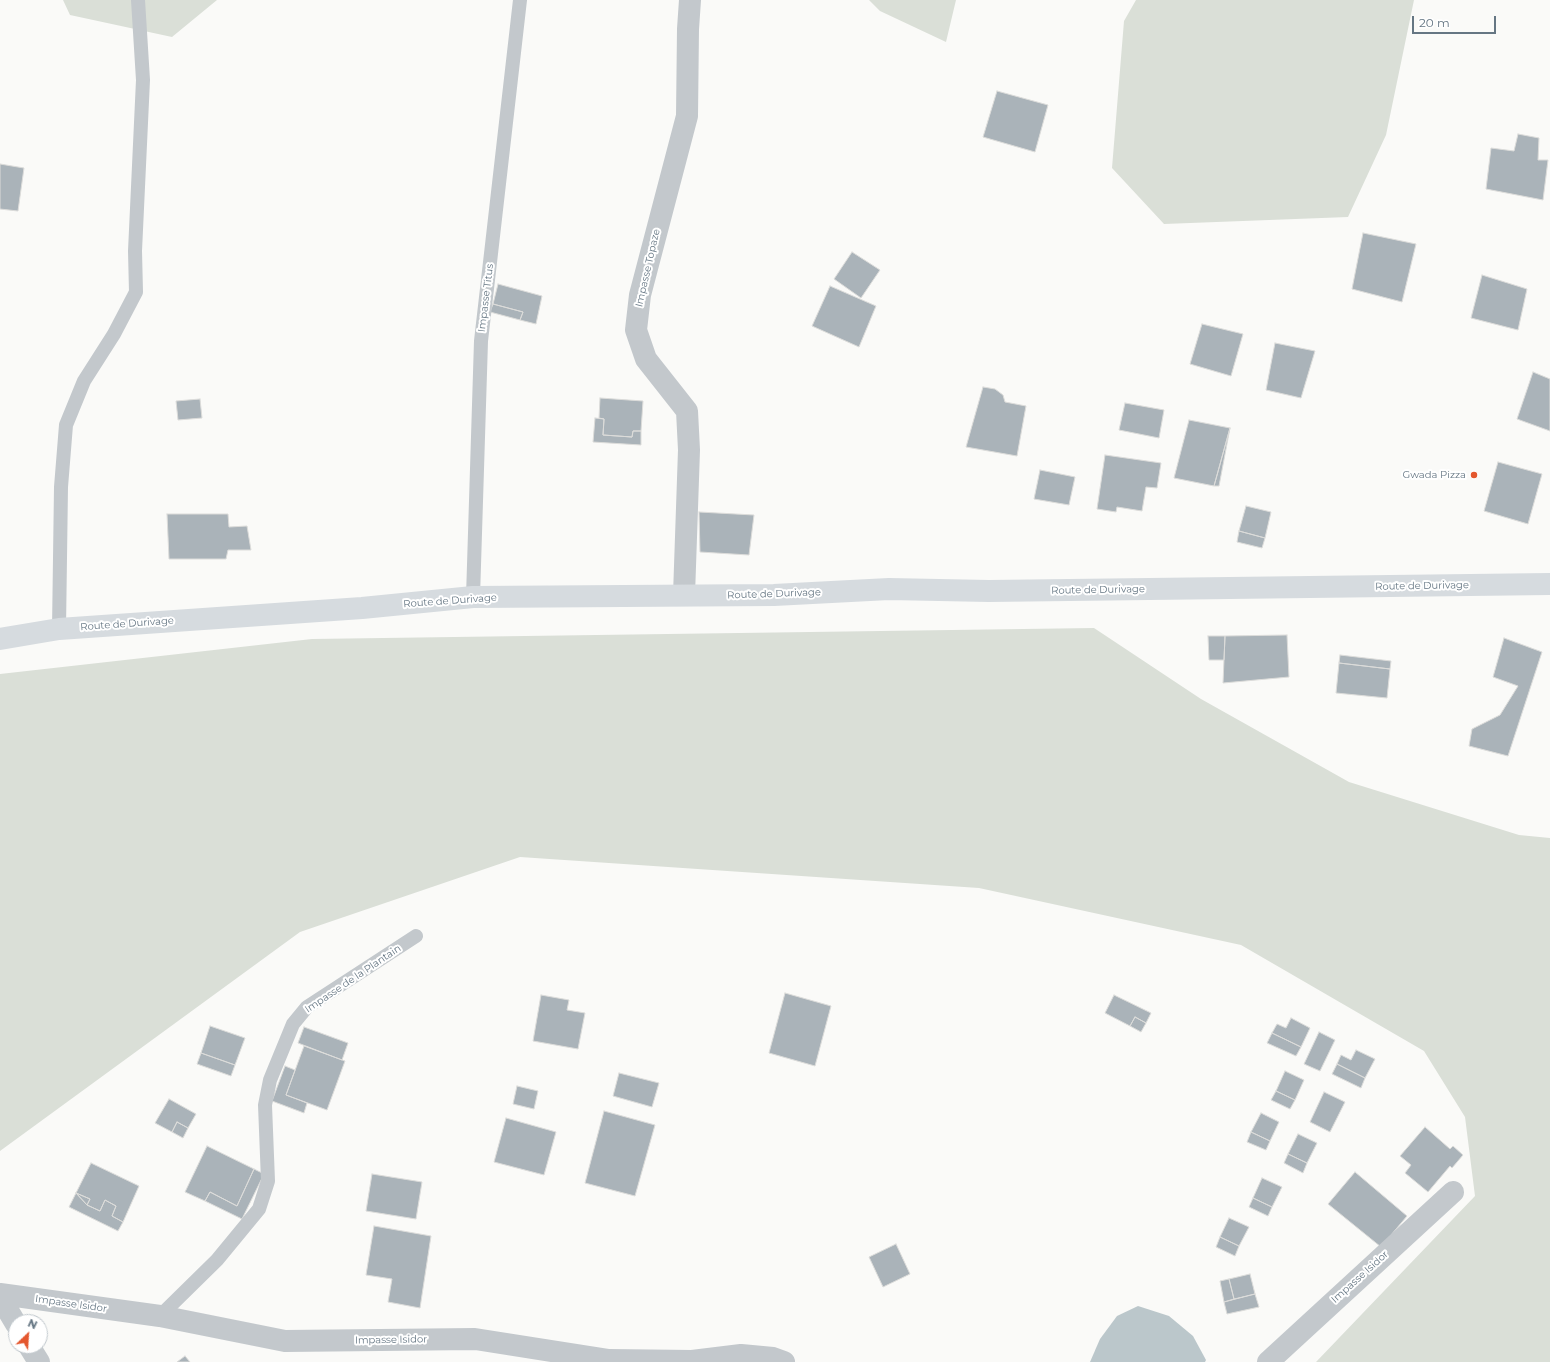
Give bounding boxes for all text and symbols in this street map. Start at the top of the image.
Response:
scale bar [1414,8,1498,34]
text: 20 m [1419,15,1450,30]
street label: Impasse Topaze [633,228,663,308]
street label: Impasse Titus [476,263,496,333]
place label: Gwada Pizza [1402,469,1466,481]
marker: Gwada Pizza [1469,470,1479,480]
street label: Route de Durivage [1375,579,1469,593]
street label: Route de Durivage [1051,583,1145,597]
street label: Route de Durivage [727,586,821,602]
street label: Route de Durivage [403,592,497,610]
street label: Route de Durivage [80,615,174,633]
street label: Impasse de la Plantain [303,942,403,1016]
street label: Impasse Isidor [1329,1248,1391,1306]
street label: Impasse Isidor [34,1293,108,1315]
north arrow [8,1314,48,1354]
text: N [26,1316,40,1332]
street label: Impasse Isidor [355,1333,427,1347]

